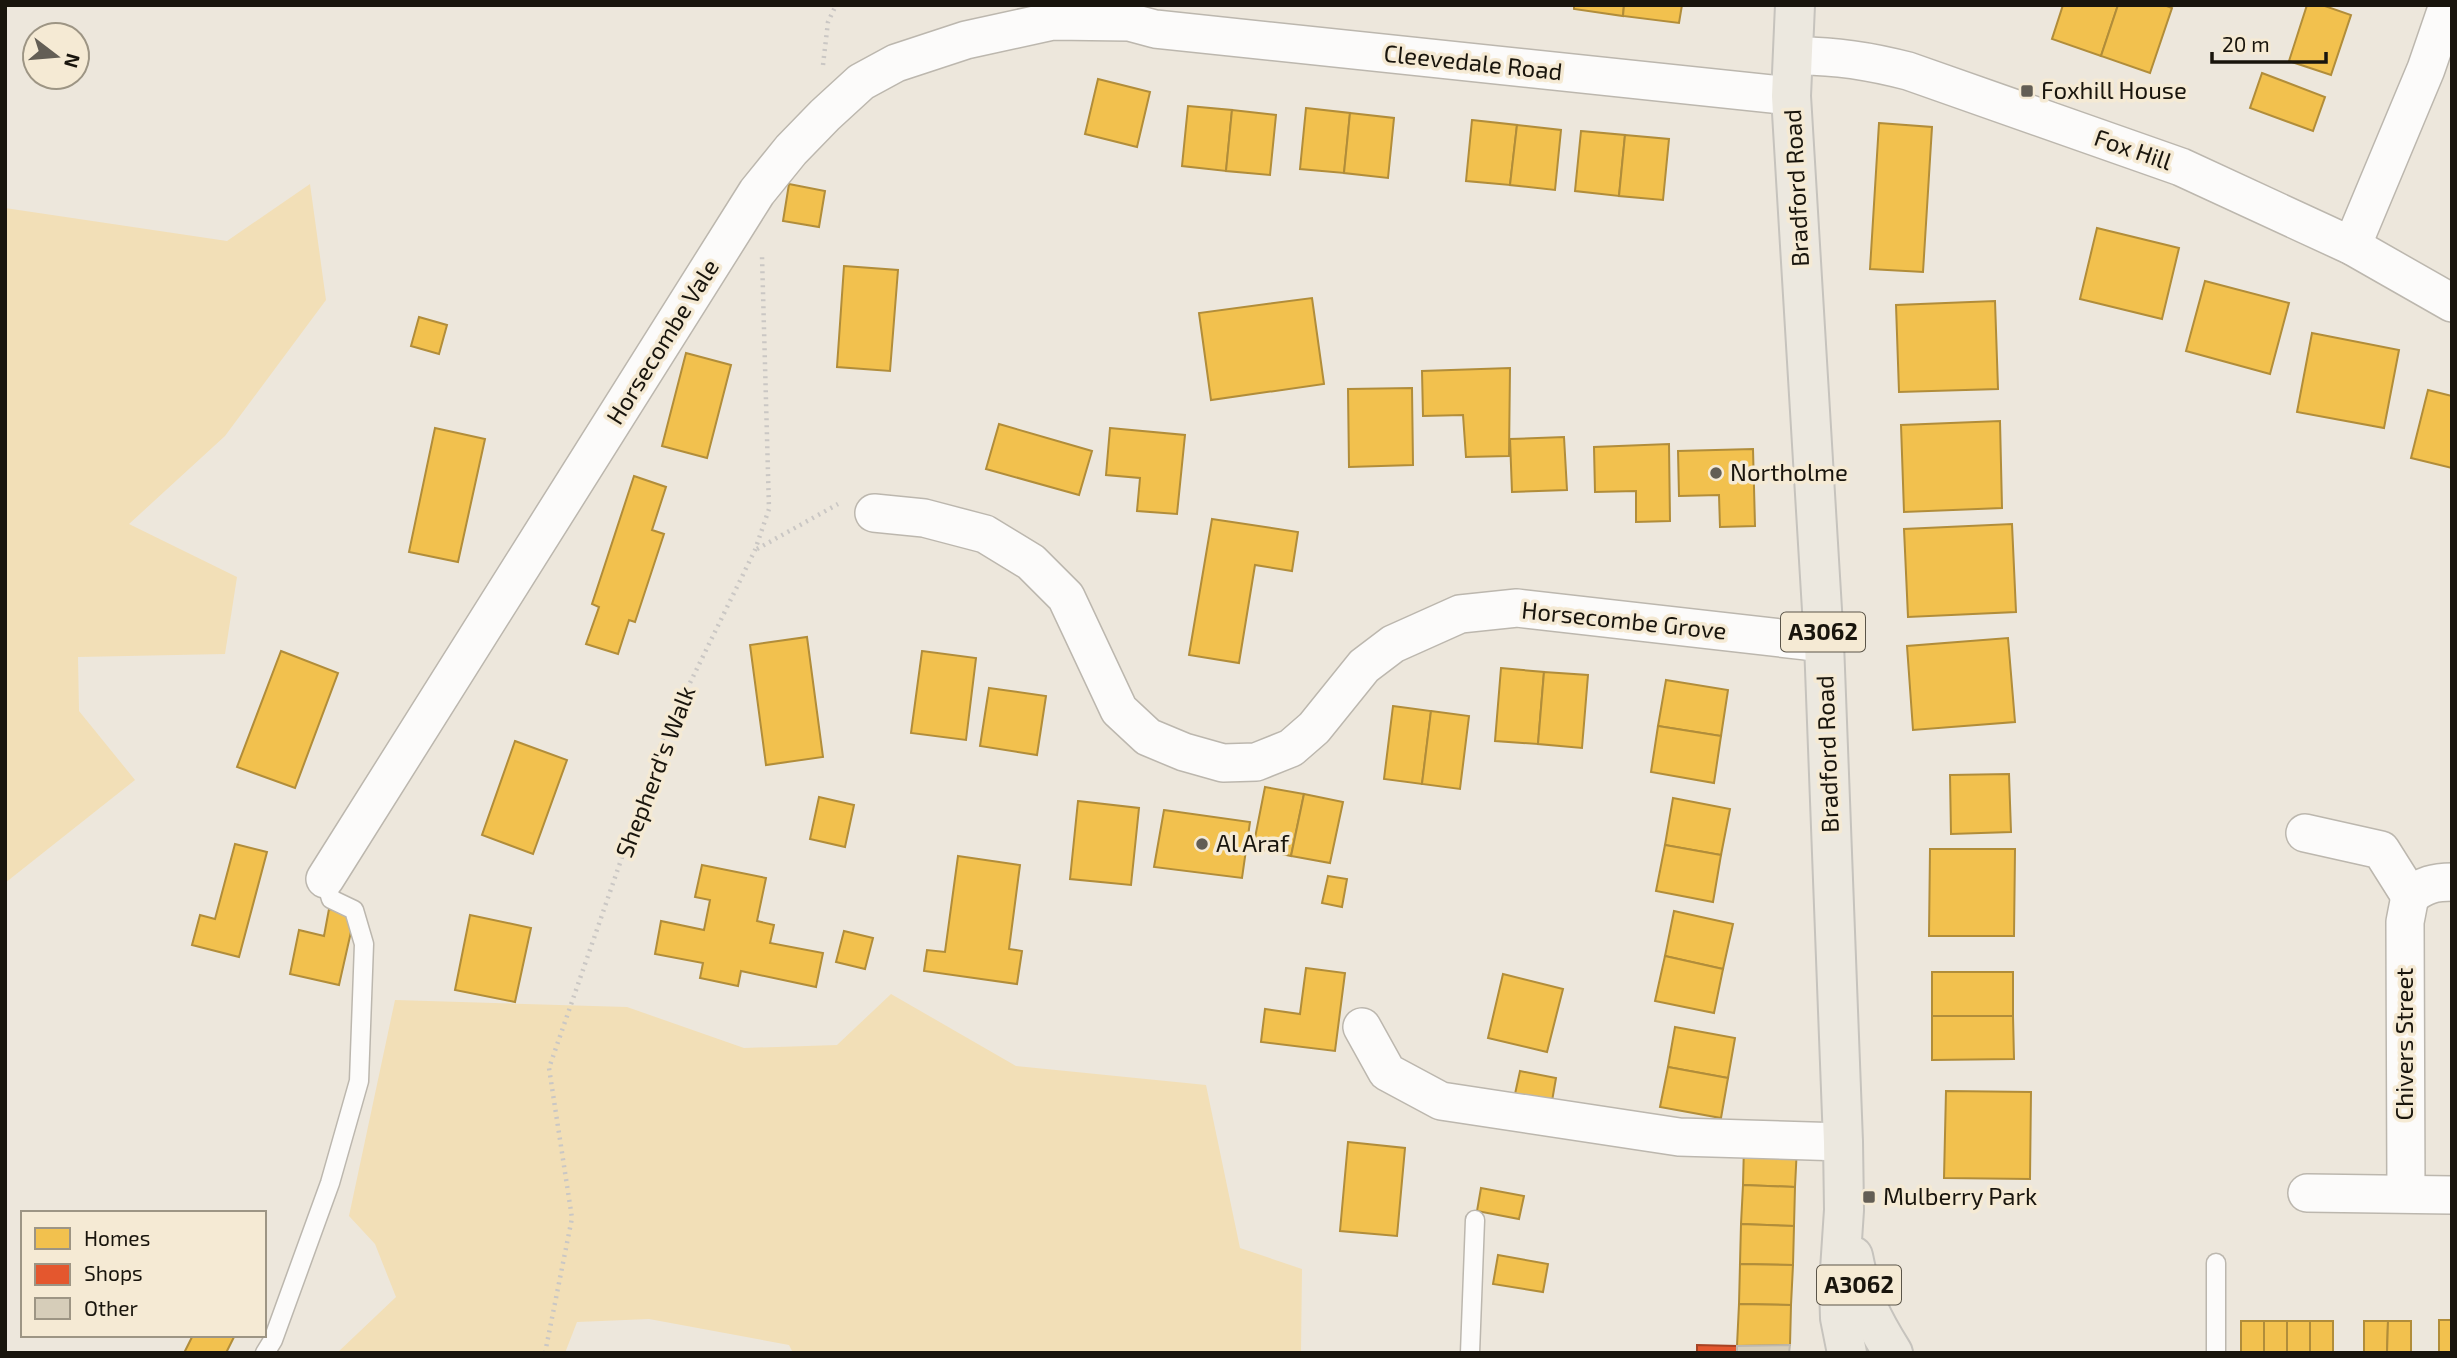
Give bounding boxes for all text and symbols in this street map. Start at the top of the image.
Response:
north arrow [21,21,91,91]
scale bar [2212,21,2326,65]
text: 20 m [2222,31,2270,56]
street label: Cleevedale Road [1382,38,1564,85]
text: N [60,51,86,71]
place label: Foxhill House [2041,75,2187,104]
marker: Foxhill House [2019,83,2035,99]
street label: Bradford Road [1777,109,1814,268]
street label: Fox Hill [2091,122,2176,175]
street label: Horsecombe Vale [599,253,724,429]
place label: Northolme [1730,457,1848,486]
marker: Northolme [1708,465,1724,481]
street label: Horsecombe Grove [1520,594,1728,645]
road number: A3062 [1781,612,1865,652]
street label: Bradford Road [1809,675,1844,833]
street label: Shepherd's Walk [609,682,701,861]
place label: Al Araf [1216,828,1290,857]
marker: Al Araf [1194,836,1210,852]
street label: Chivers Street [2389,968,2418,1120]
place label: Mulberry Park [1883,1181,2037,1210]
marker: Mulberry Park [1861,1189,1877,1205]
legend [21,1211,266,1337]
text: Homes [84,1225,150,1250]
text: Shops [84,1260,143,1285]
road number: A3062 [1817,1266,1901,1304]
text: Other [84,1295,139,1320]

